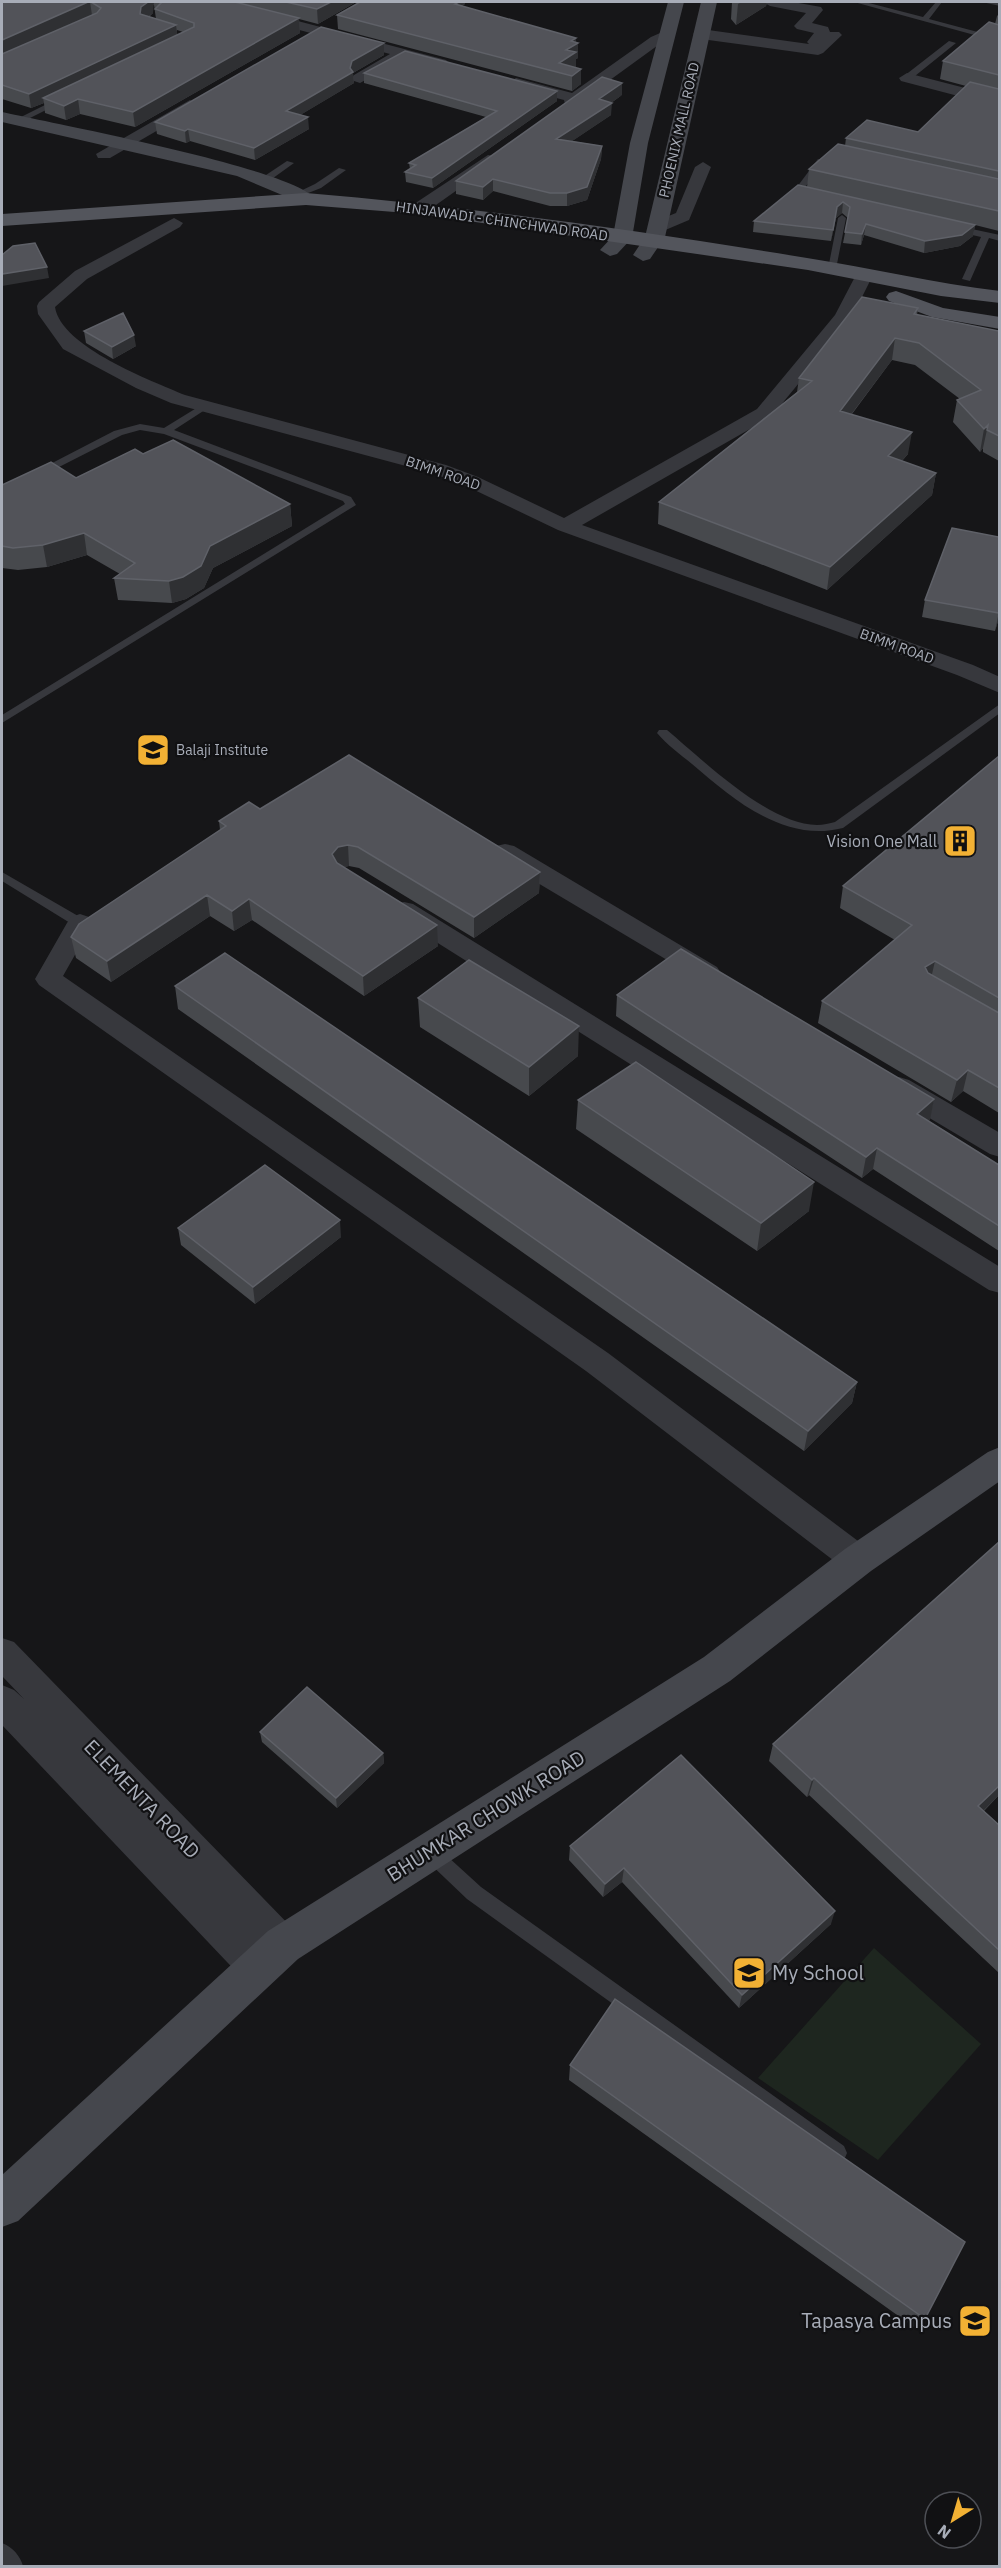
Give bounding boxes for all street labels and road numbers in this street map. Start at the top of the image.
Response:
street label: PHOENIX MALL ROAD [655,61,703,199]
street label: HINJAWADI - CHINCHWAD ROAD [395,197,609,245]
street label: BIMM ROAD [403,452,483,494]
street label: BIMM ROAD [857,624,937,668]
street label: ELEMENTA ROAD [79,1733,206,1864]
street label: BHUMKAR CHOWK ROAD [382,1744,590,1888]

